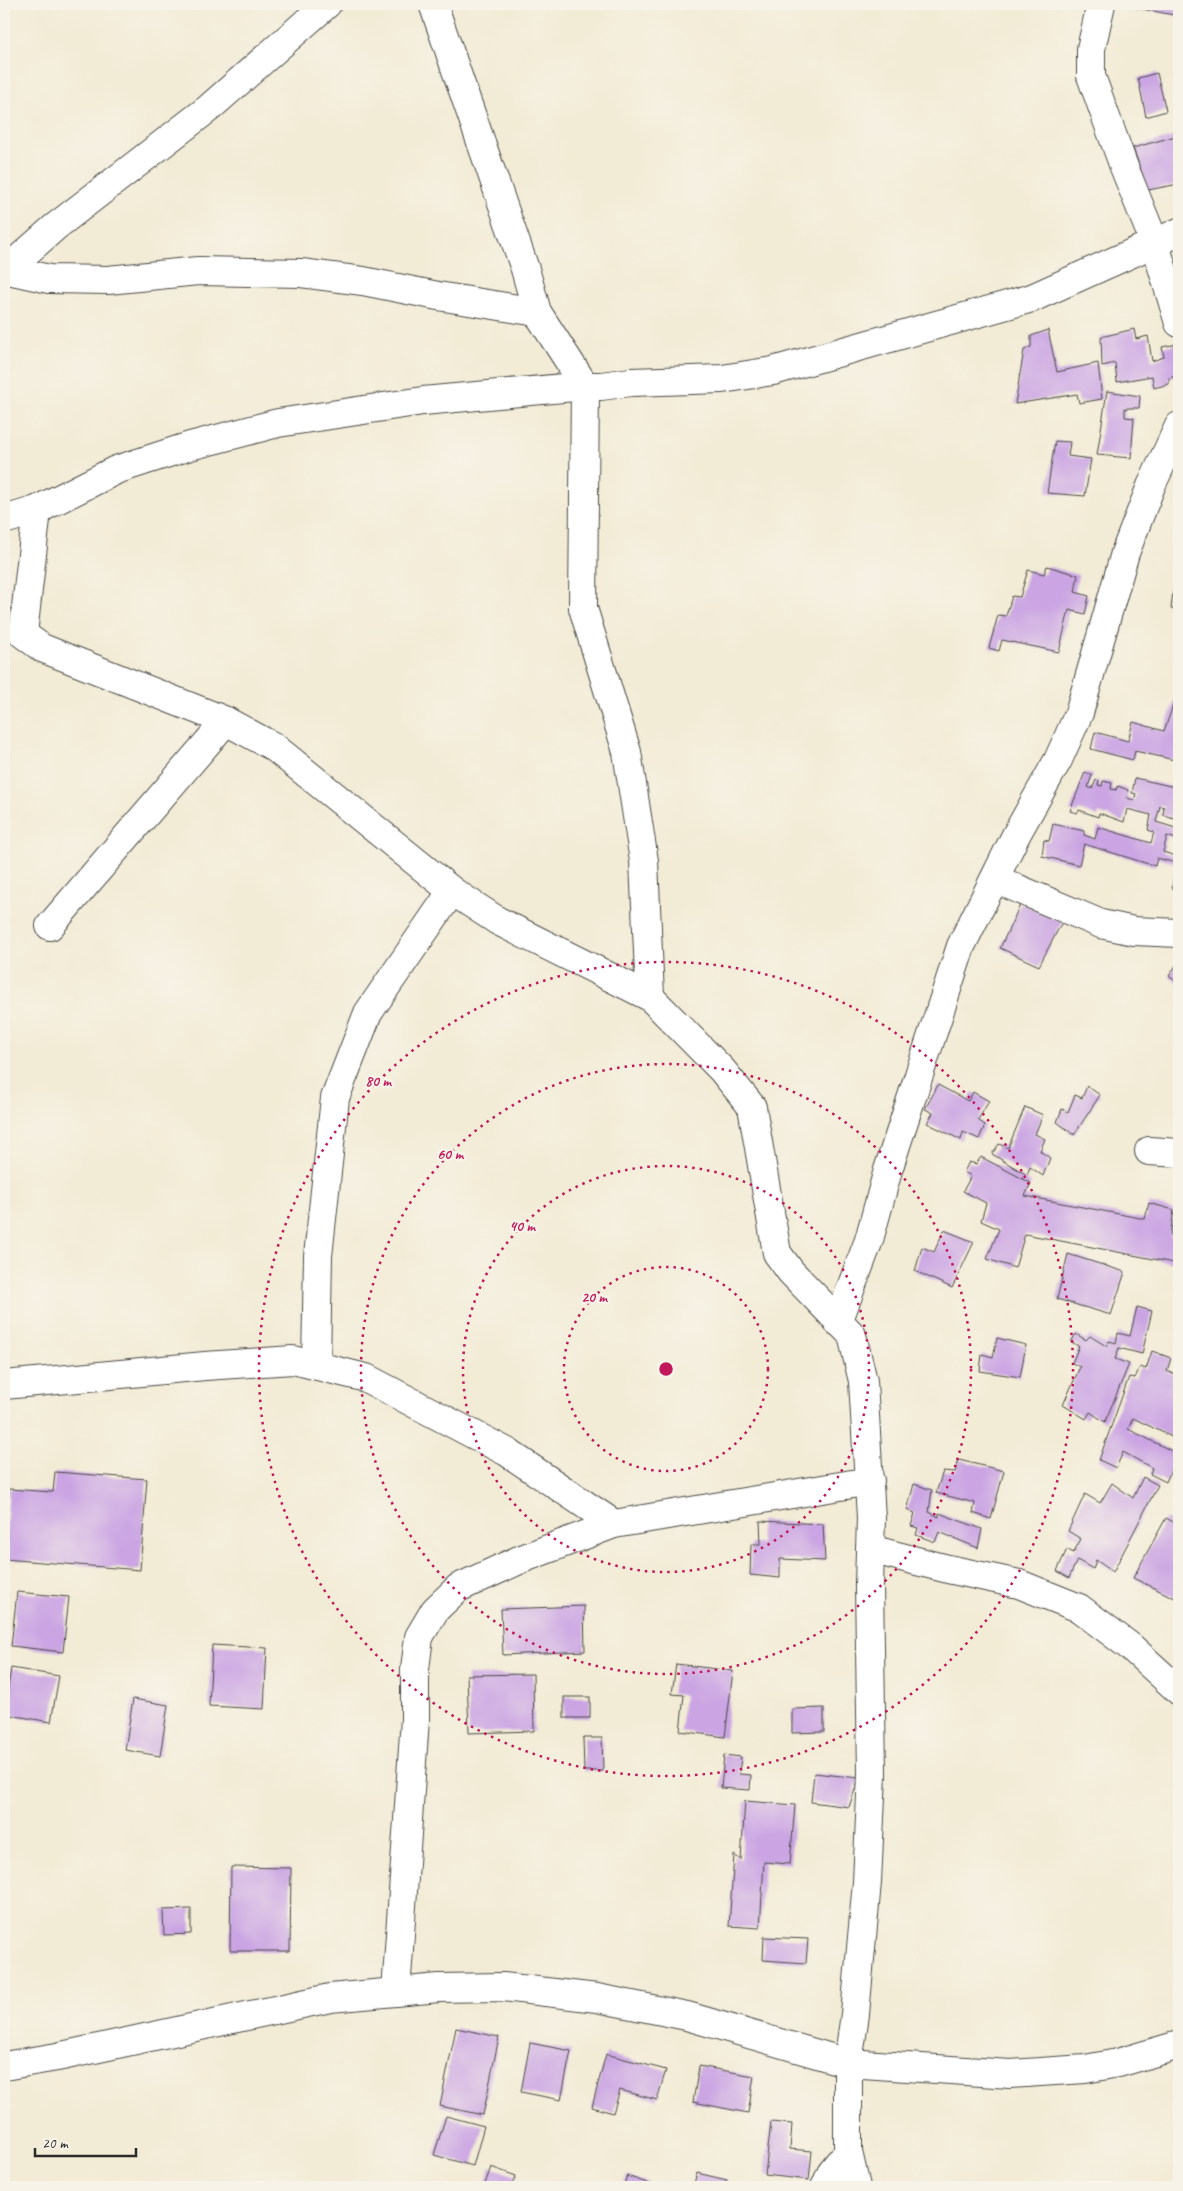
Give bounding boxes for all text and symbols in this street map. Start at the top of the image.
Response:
text: 80 m [365,1072,392,1091]
text: 60 m [437,1145,464,1164]
text: 40 m [509,1217,536,1236]
text: 20 m [581,1288,608,1307]
centre of rings [657,1360,675,1378]
scale bar [35,2126,136,2158]
text: 20 m [42,2134,69,2153]

